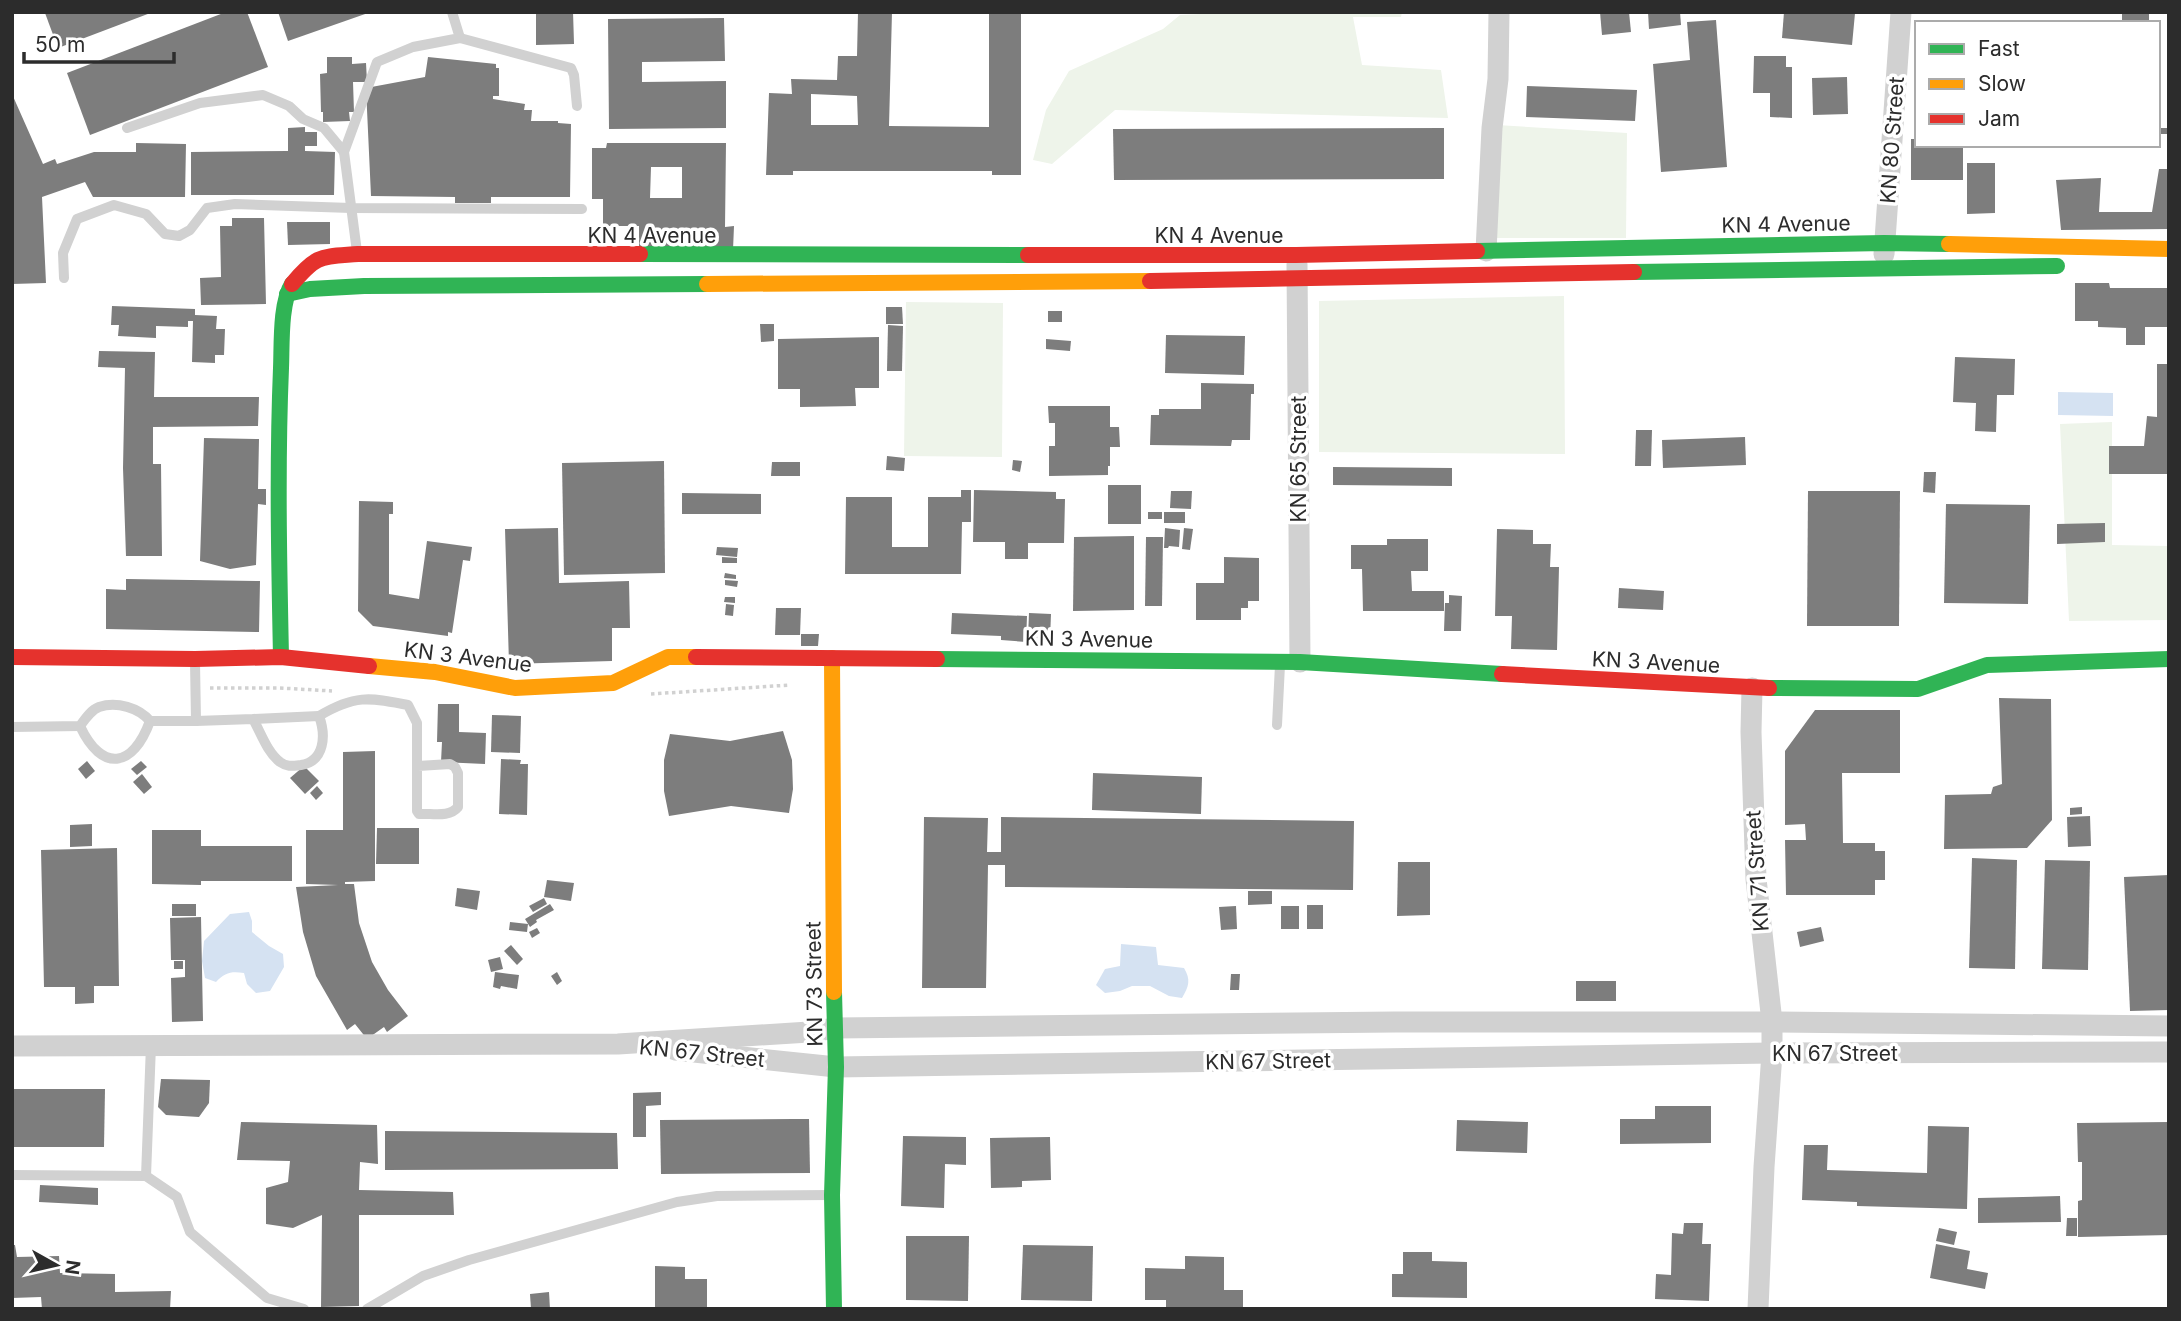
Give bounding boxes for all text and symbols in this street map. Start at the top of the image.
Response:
scale bar [24,21,175,65]
legend [1915,21,2160,147]
text: 50 m [35,32,85,57]
text: Fast [1978,36,2020,61]
text: Slow [1978,71,2026,96]
street label: KN 80 Street [1875,76,1909,204]
text: Jam [1978,106,2020,131]
street label: KN 4 Avenue [1721,210,1851,238]
street label: KN 4 Avenue [587,223,717,248]
street label: KN 4 Avenue [1154,223,1284,248]
street label: KN 65 Street [1286,395,1311,522]
street label: KN 3 Avenue [1025,625,1153,653]
street label: KN 3 Avenue [403,637,533,677]
street label: KN 3 Avenue [1591,646,1721,678]
street label: KN 71 Street [1740,809,1774,932]
street label: KN 73 Street [800,921,828,1047]
street label: KN 67 Street [638,1034,766,1072]
street label: KN 67 Street [1772,1041,1898,1066]
street label: KN 67 Street [1205,1047,1331,1075]
north arrow [21,1230,91,1300]
text: N [60,1259,85,1276]

